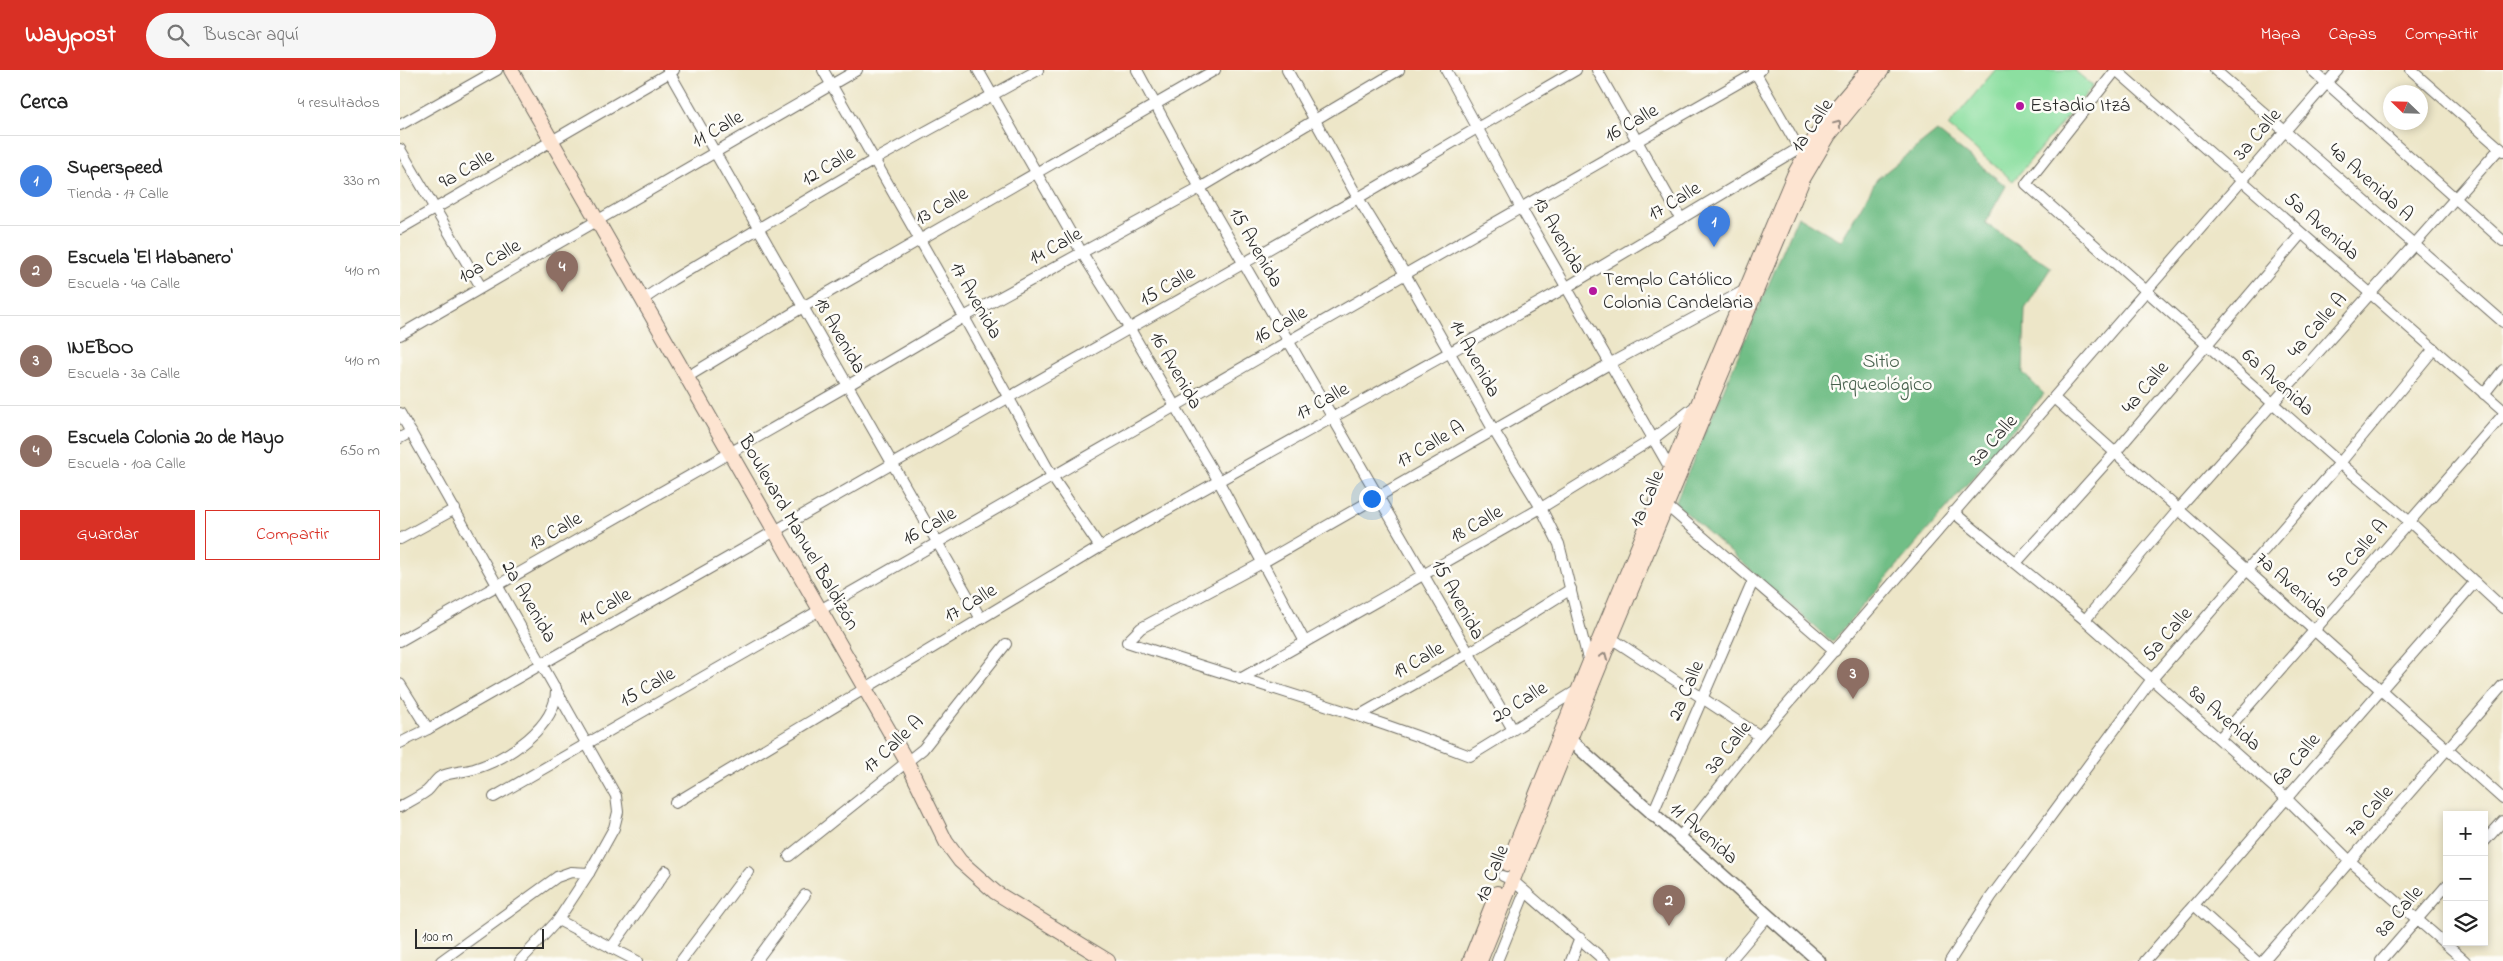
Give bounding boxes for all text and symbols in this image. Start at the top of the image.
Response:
search box [146,13,496,58]
text: Waypost [25,18,116,53]
icon: search [164,21,192,49]
text: Buscar aquí [204,22,299,49]
text: Mapa [2260,22,2301,48]
text: Capas [2329,22,2377,48]
text: Compartir [2405,22,2478,48]
north arrow [2383,85,2428,130]
text: Cerca [20,88,68,118]
text: 4 resultados [298,91,380,115]
place label: Estadio Itzá [2030,92,2130,121]
street label: 1a Calle [1784,93,1842,159]
street label: 16 Calle [1600,97,1664,151]
marker: Estadio Itzá [2014,100,2026,112]
street label: 3a Calle [2227,102,2289,168]
street label: 11 Calle [687,104,749,156]
one-way arrow [1832,121,1840,130]
street label: 4a Avenida A [2321,137,2419,229]
street label: 12 Calle [796,139,862,195]
street label: 9a Calle [434,143,500,197]
text: Superspeed [67,155,162,182]
text: 1 [33,169,39,193]
text: 330 m [343,169,380,193]
street label: 17 Calle [1643,175,1707,229]
street label: 13 Calle [910,180,974,234]
text: Tienda · 17 Calle [67,182,169,206]
street label: 5a Avenida [2277,186,2365,268]
street label: 13 Avenida [1524,192,1592,280]
street label: 15 Avenida [1220,203,1290,293]
pin: 1 [1698,206,1730,247]
street label: 14 Calle [1024,220,1088,274]
street label: 10a Calle [453,232,527,292]
text: Escuela 'El Habanero' [67,245,233,272]
pin: 4 [546,251,578,292]
street label: 17 Avenida [941,257,1009,345]
text: 2 [32,259,40,283]
text: 410 m [345,259,380,283]
street label: 15 Calle [1135,259,1201,315]
place label: Templo Católico Colonia Candelaria [1603,266,1753,318]
text: Escuela · 4a Calle [67,272,180,296]
marker: Templo Católico Colonia Candelaria [1587,285,1599,297]
street label: 4a Calle A [2281,287,2355,365]
street label: 18 Avenida [805,292,873,380]
street label: 16 Calle [1249,299,1313,353]
street label: 14 Avenida [1441,315,1507,403]
street label: 16 Avenida [1141,327,1209,415]
text: INEBOO [67,335,134,362]
street label: 6a Avenida [2234,342,2320,424]
park label: Sitio Arqueológico [1830,348,1932,401]
text: 3 [33,349,39,373]
text: 410 m [345,349,380,373]
street label: 4a Calle [2115,355,2177,421]
text: Escuela · 3a Calle [67,362,180,386]
street label: 17 Calle [1291,375,1355,429]
street label: 3a Calle [1963,408,2025,474]
street label: 17 Calle A [1392,414,1470,476]
text: Escuela Colonia 20 de Mayo [67,425,284,452]
street label: Boulevard Manuel Baldizón [730,429,866,636]
text: 4 [33,439,39,463]
text: 650 m [340,439,380,463]
text: Escuela · 10a Calle [67,452,186,476]
street label: 1a Calle [1623,466,1673,532]
your location [1359,486,1385,512]
street label: 18 Calle [1445,498,1509,552]
street label: 16 Calle [898,500,962,554]
street label: 13 Calle [524,505,588,559]
button: Guardar [20,510,195,560]
button: Compartir [205,510,380,560]
street label: 5a Calle A [2320,514,2396,594]
street label: 7a Avenida [2248,546,2334,626]
street label: 2a Avenida [493,555,563,649]
street label: 15 Avenida [1423,555,1491,645]
street label: 17 Calle [939,577,1003,631]
street label: 14 Calle [573,581,637,635]
street label: 5a Calle [2136,601,2200,669]
street label: 19 Calle [1388,635,1450,687]
one-way arrow [1598,652,1608,661]
street label: 2a Calle [1661,656,1713,726]
pin: 3 [1837,658,1869,699]
street label: 15 Calle [615,660,681,716]
street label: 20 Calle [1486,675,1554,731]
street label: 8a Avenida [2181,679,2267,759]
street label: 17 Calle A [857,709,931,781]
street label: 3a Calle [1698,715,1760,781]
street label: 6a Calle [2266,727,2328,793]
street label: 7a Calle [2339,779,2401,845]
street label: 11 Avenida [1662,796,1744,872]
map controls [2443,811,2488,946]
button: + [2443,811,2488,856]
street label: 1a Calle [1468,841,1518,907]
button: − [2443,856,2488,901]
street label: 8a Calle [2369,880,2431,944]
pin: 2 [1653,885,1685,926]
button: layers [2443,901,2488,946]
scale bar [415,926,544,949]
text: 100 m [422,927,453,948]

